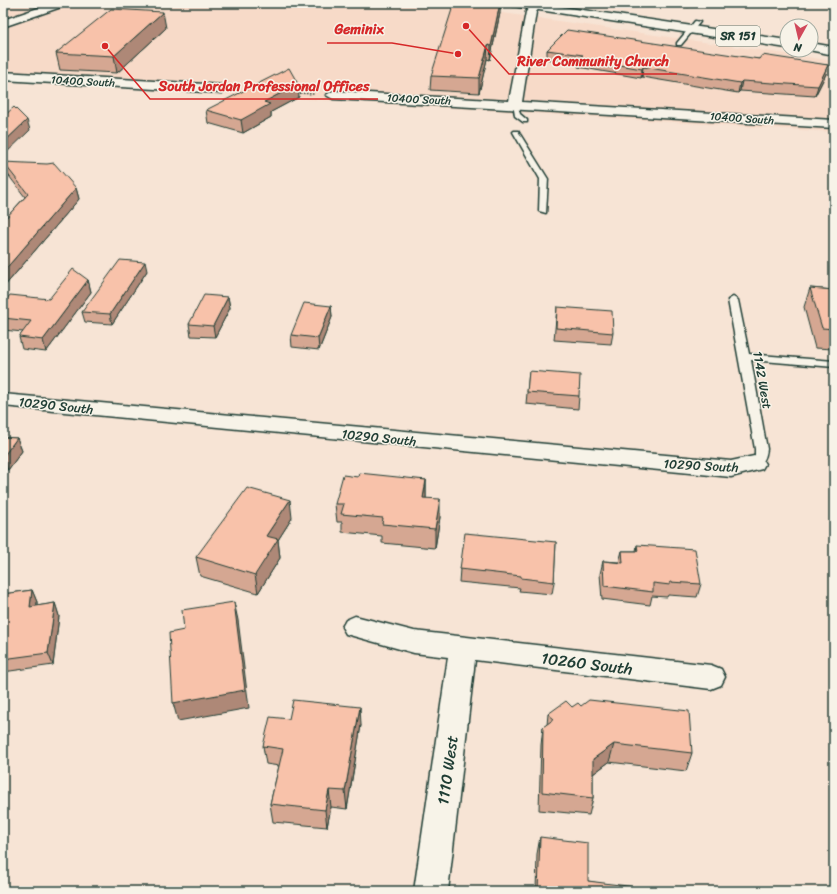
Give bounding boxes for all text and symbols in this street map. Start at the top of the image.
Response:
callout: Geminix [327,17,392,43]
text: Geminix [333,17,384,42]
north arrow [779,18,819,58]
road number: SR 151 [716,26,760,46]
text: N [792,37,804,57]
callout: River Community Church [509,48,677,74]
text: River Community Church [516,49,670,74]
street label: 10400 South [50,70,116,93]
callout: South Jordan Professional Offices [150,73,378,99]
text: South Jordan Professional Offices [158,74,370,99]
street label: 10400 South [386,88,452,111]
street label: 10400 South [709,107,775,130]
street label: 1142 West [746,349,779,411]
street label: 10290 South [17,390,95,421]
street label: 10290 South [340,422,418,453]
street label: 10290 South [663,452,739,479]
street label: 10260 South [540,644,634,683]
street label: 1110 West [428,733,467,807]

